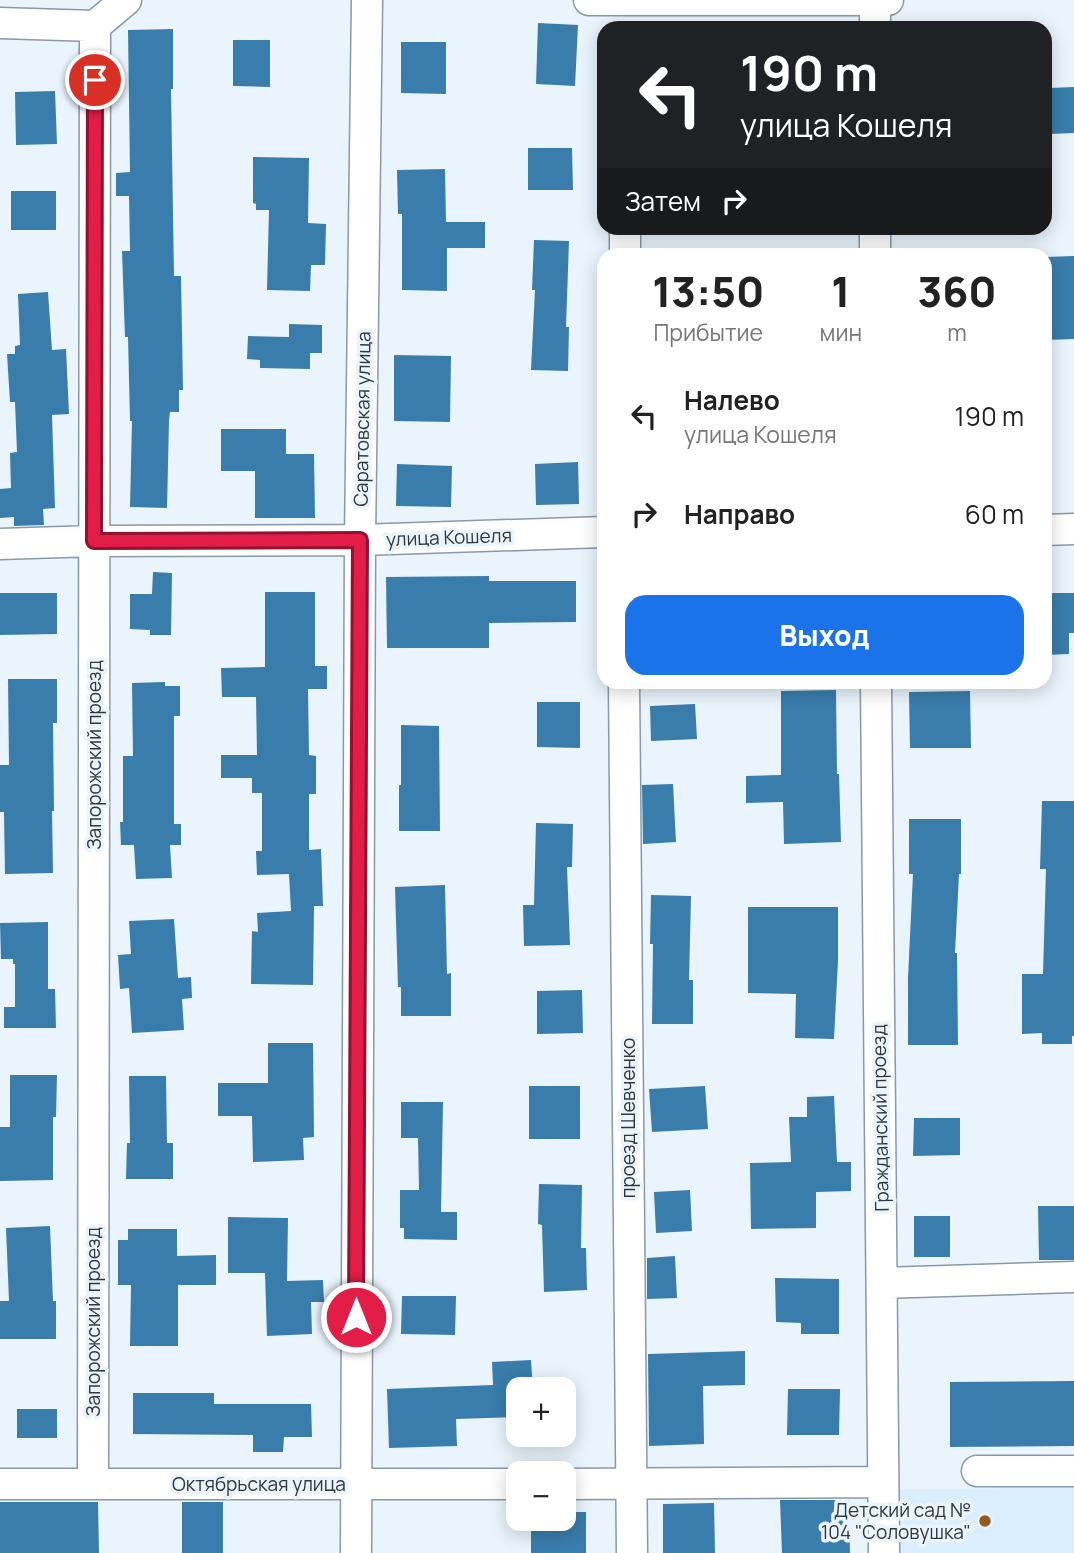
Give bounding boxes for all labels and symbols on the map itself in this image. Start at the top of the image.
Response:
pin [65,50,125,110]
street label: Саратовская улица [347,331,377,507]
street label: улица Кошеля [385,522,513,552]
street label: Запорожский проезд [81,660,107,850]
street label: Гражданский проезд [865,1024,895,1212]
street label: проезд Шевченко [615,1038,641,1198]
street label: Запорожский проезд [80,1227,106,1417]
position arrow [319,1280,393,1354]
street label: Октябрьская улица [172,1471,346,1497]
place label: Детский сад № 104 "Соловушка" [821,1497,971,1545]
marker: Детский сад № 104 "Соловушка" [977,1513,993,1529]

